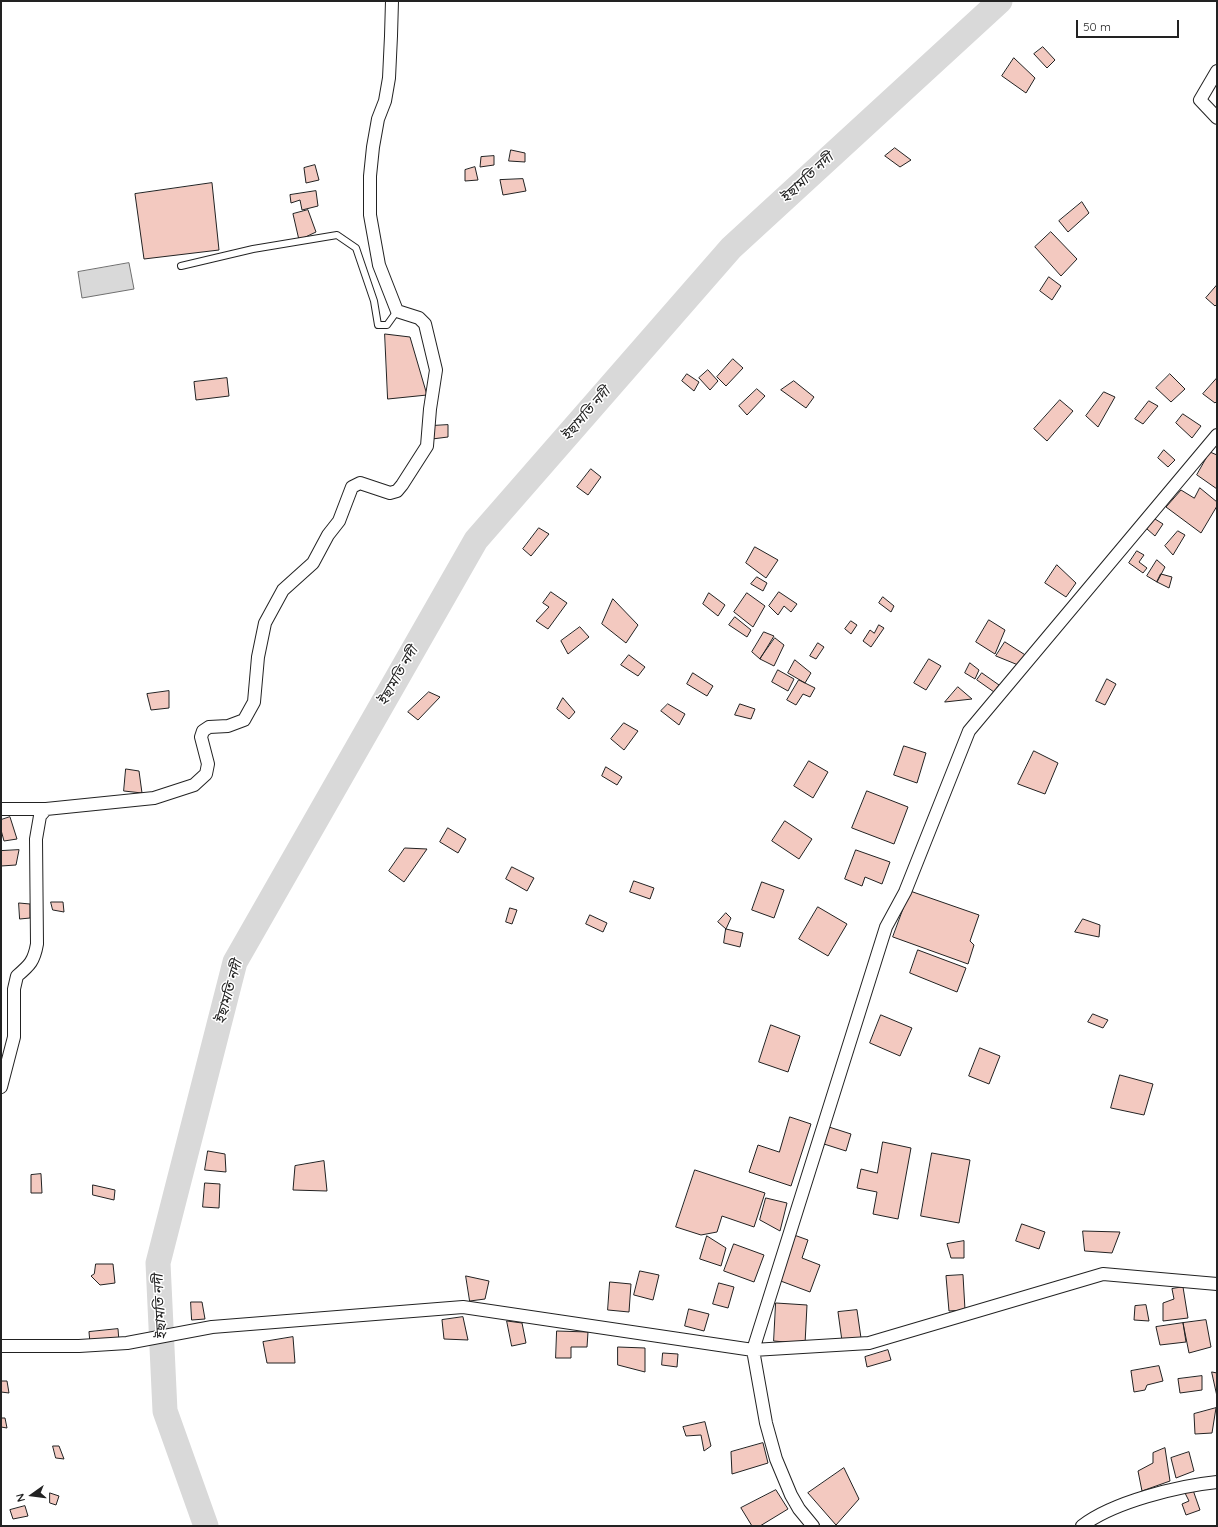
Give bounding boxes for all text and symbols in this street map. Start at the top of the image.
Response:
scale bar [1078,12,1181,38]
text: 50 m [1083,19,1111,34]
water label: ইছামতি নদী [777,149,837,207]
water label: ইছামতি নদী [558,384,614,444]
water label: ইছামতি নদী [374,643,422,709]
water label: ইছামতি নদী [212,958,246,1026]
water label: ইছামতি নদী [150,1274,170,1340]
north arrow [12,1475,52,1515]
text: N [13,1492,28,1504]

